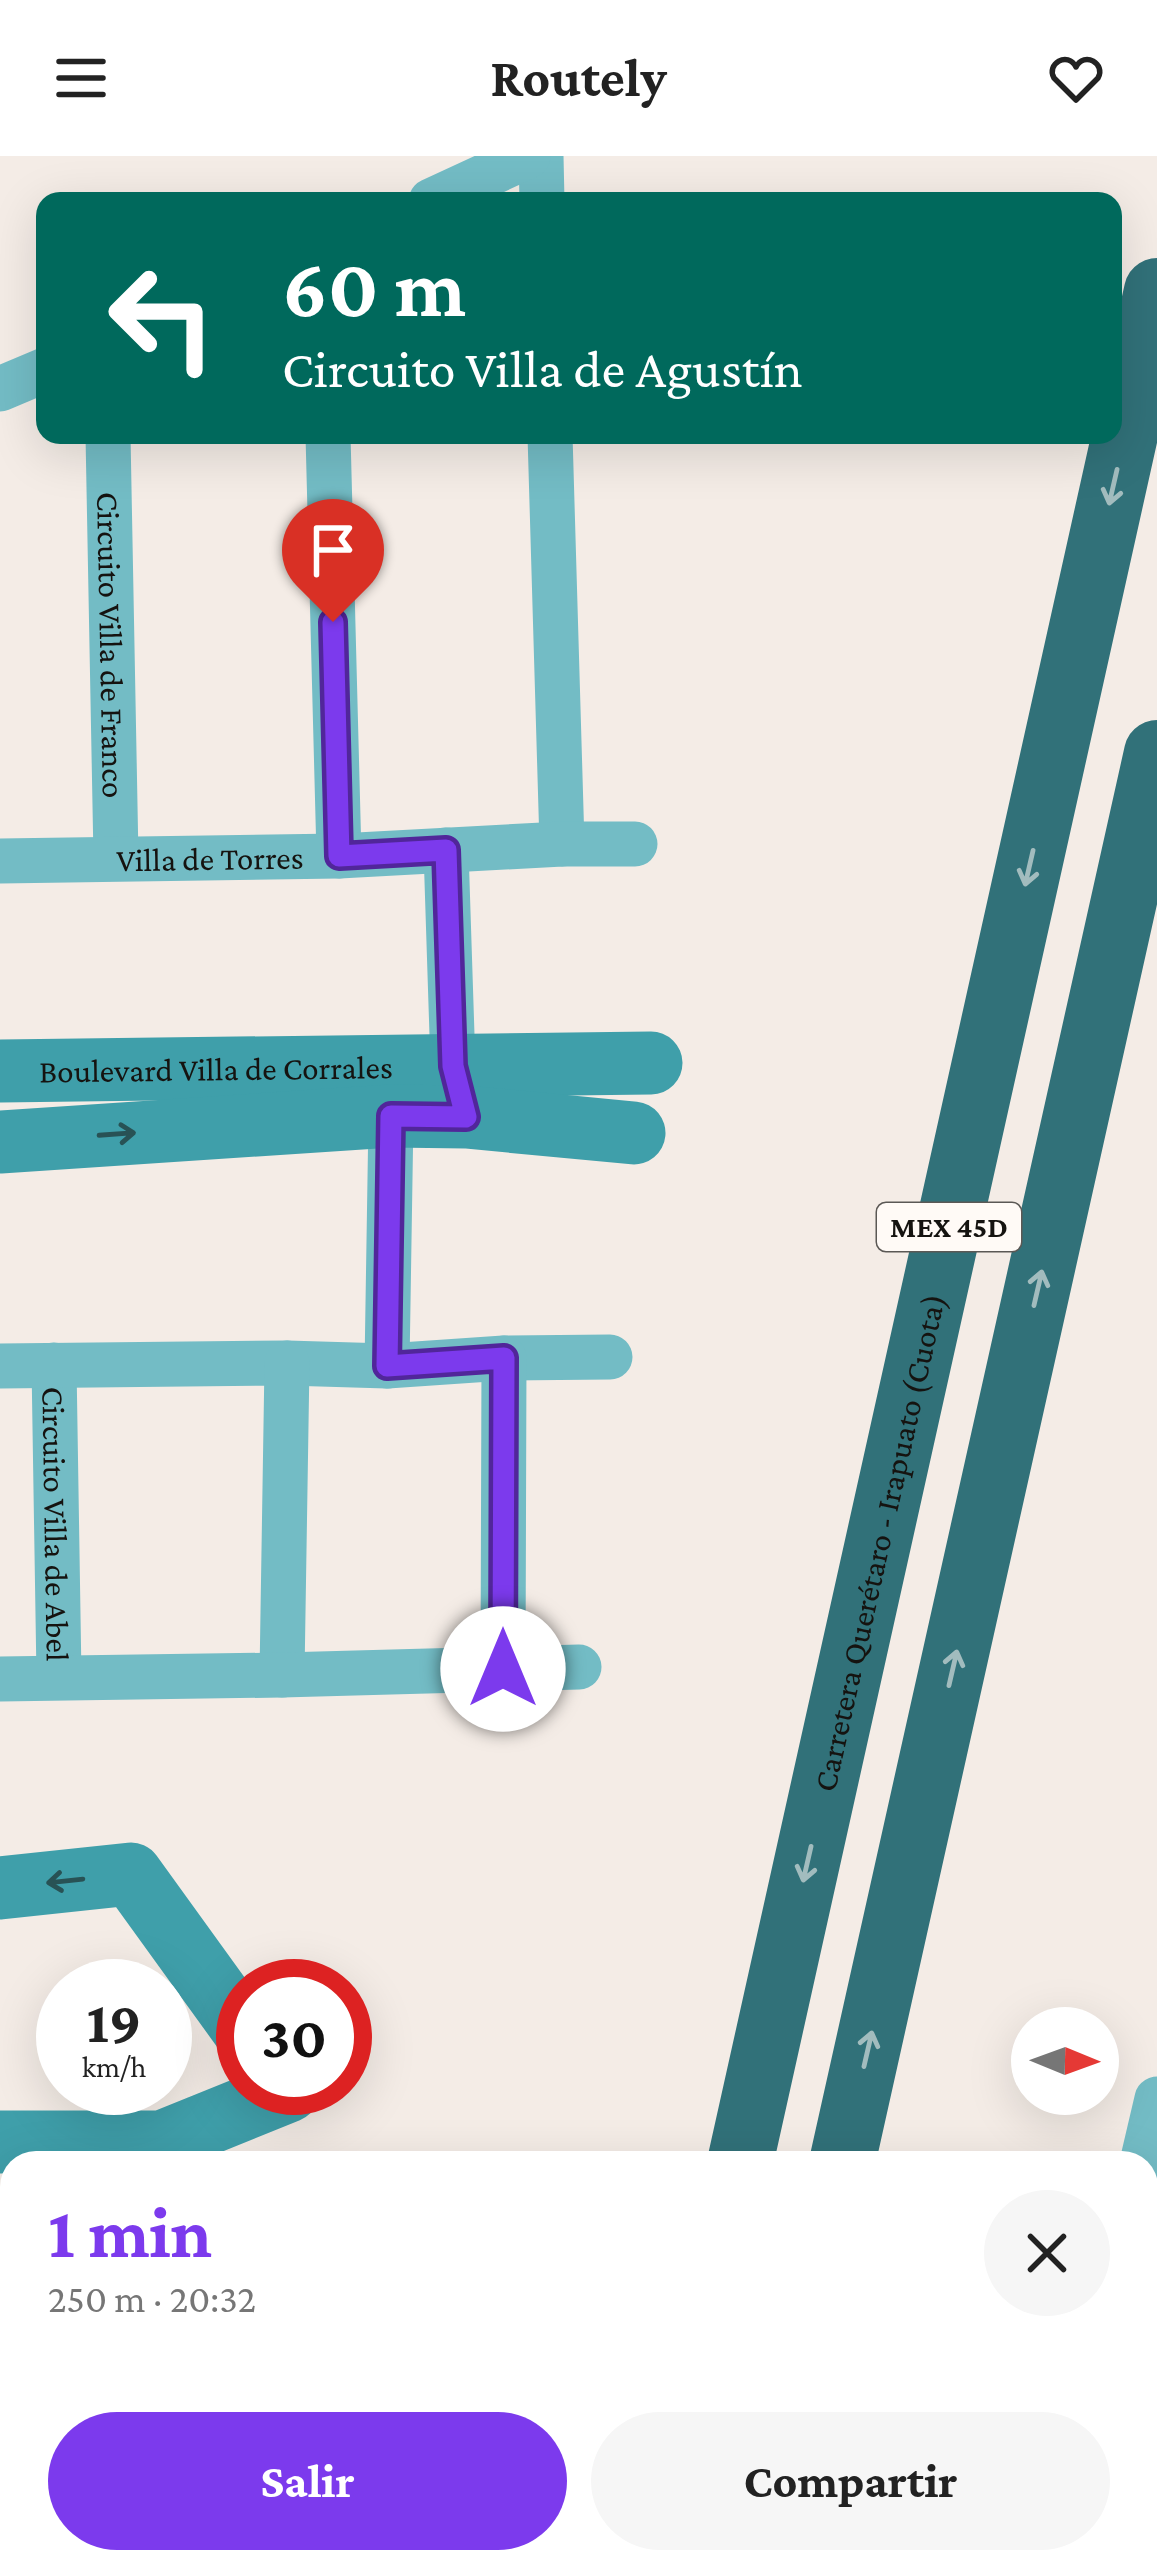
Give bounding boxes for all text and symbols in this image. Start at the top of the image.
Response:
icon: menu [48,45,114,111]
icon: heart [1043,45,1109,111]
text: Routely [490,48,667,108]
icon: left [84,240,240,396]
text: 60 m [282,241,466,334]
text: Circuito Villa de Agustín [282,339,803,399]
one-way arrow [1101,468,1124,506]
street label: Circuito Villa de Franco [90,492,133,798]
pin [282,499,384,622]
icon: arrive [300,517,366,583]
street label: Villa de Torres [116,839,304,878]
one-way arrow [1016,849,1039,887]
street label: Boulevard Villa de Corrales [39,1048,393,1090]
one-way arrow [97,1123,136,1146]
road number: MEX 45D [877,1203,1021,1251]
one-way arrow [1027,1269,1050,1307]
street label: Carretera Querétaro - Irapuato (Cuota) [805,1290,953,1795]
street label: Circuito Villa de Abel [35,1386,77,1662]
position arrow [440,1606,566,1732]
one-way arrow [942,1650,965,1688]
one-way arrow [794,1844,817,1882]
one-way arrow [47,1870,86,1892]
speed limit sign: 30 [216,1959,372,2115]
text: 19 [86,1988,142,2055]
north arrow [1011,2007,1119,2115]
map controls [1011,2007,1119,2115]
one-way arrow [857,2030,880,2068]
text: km/h [82,2050,146,2083]
button: close [984,2190,1110,2316]
text: 1 min [48,2192,212,2272]
text: 250 m · 20:32 [48,2277,256,2320]
button: Salir [48,2412,567,2550]
button: Compartir [591,2412,1110,2550]

